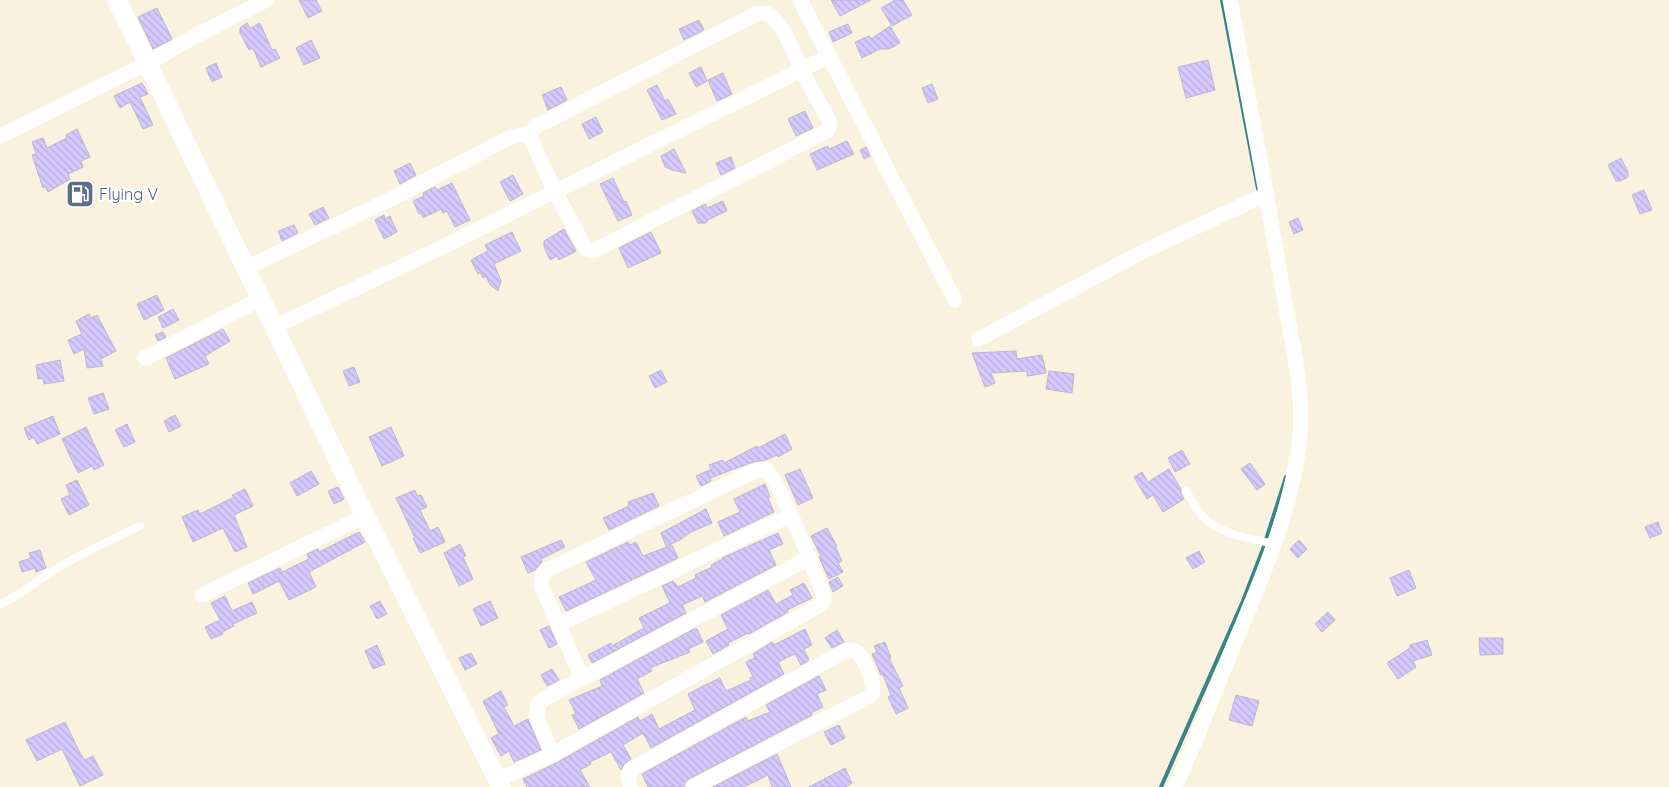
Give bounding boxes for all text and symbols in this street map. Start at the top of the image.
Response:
fuel station icon: Flying V [65,179,95,209]
place label: Flying V [99,184,159,204]

